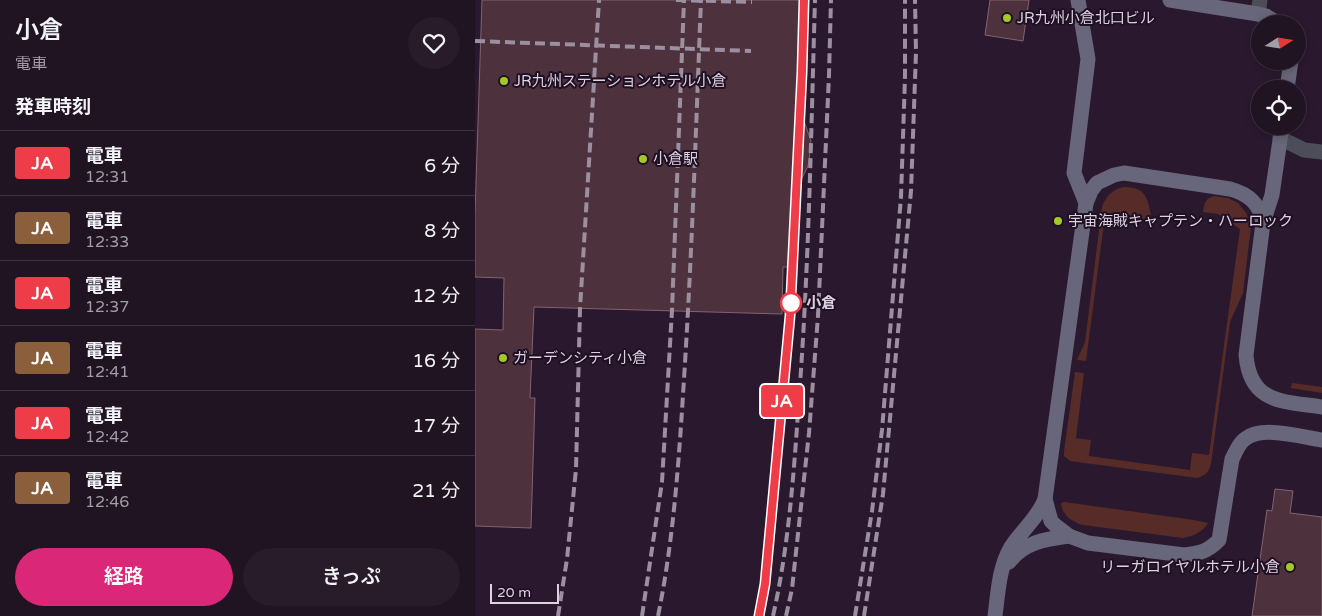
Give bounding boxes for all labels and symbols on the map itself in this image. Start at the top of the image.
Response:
place label: JR九州小倉北口ビル [1017,9,1155,27]
marker: JR九州小倉北口ビル [1001,12,1013,24]
north arrow [1251,15,1306,70]
place label: JR九州ステーションホテル小倉 [514,72,726,90]
marker: JR九州ステーションホテル小倉 [498,75,510,87]
place label: 小倉駅 [653,150,698,168]
marker: 小倉駅 [637,153,649,165]
place label: 宇宙海賊キャプテン・ハーロック [1068,212,1293,230]
marker: 宇宙海賊キャプテン・ハーロック [1052,215,1064,227]
marker: 小倉 [780,292,802,314]
place label: 小倉 [806,294,836,312]
place label: ガーデンシティ小倉 [513,349,647,367]
marker: ガーデンシティ小倉 [497,352,509,364]
line badge: JA [759,385,805,417]
place label: リーガロイヤルホテル小倉 [1100,558,1280,576]
marker: リーガロイヤルホテル小倉 [1284,561,1296,573]
scale bar [490,581,559,604]

